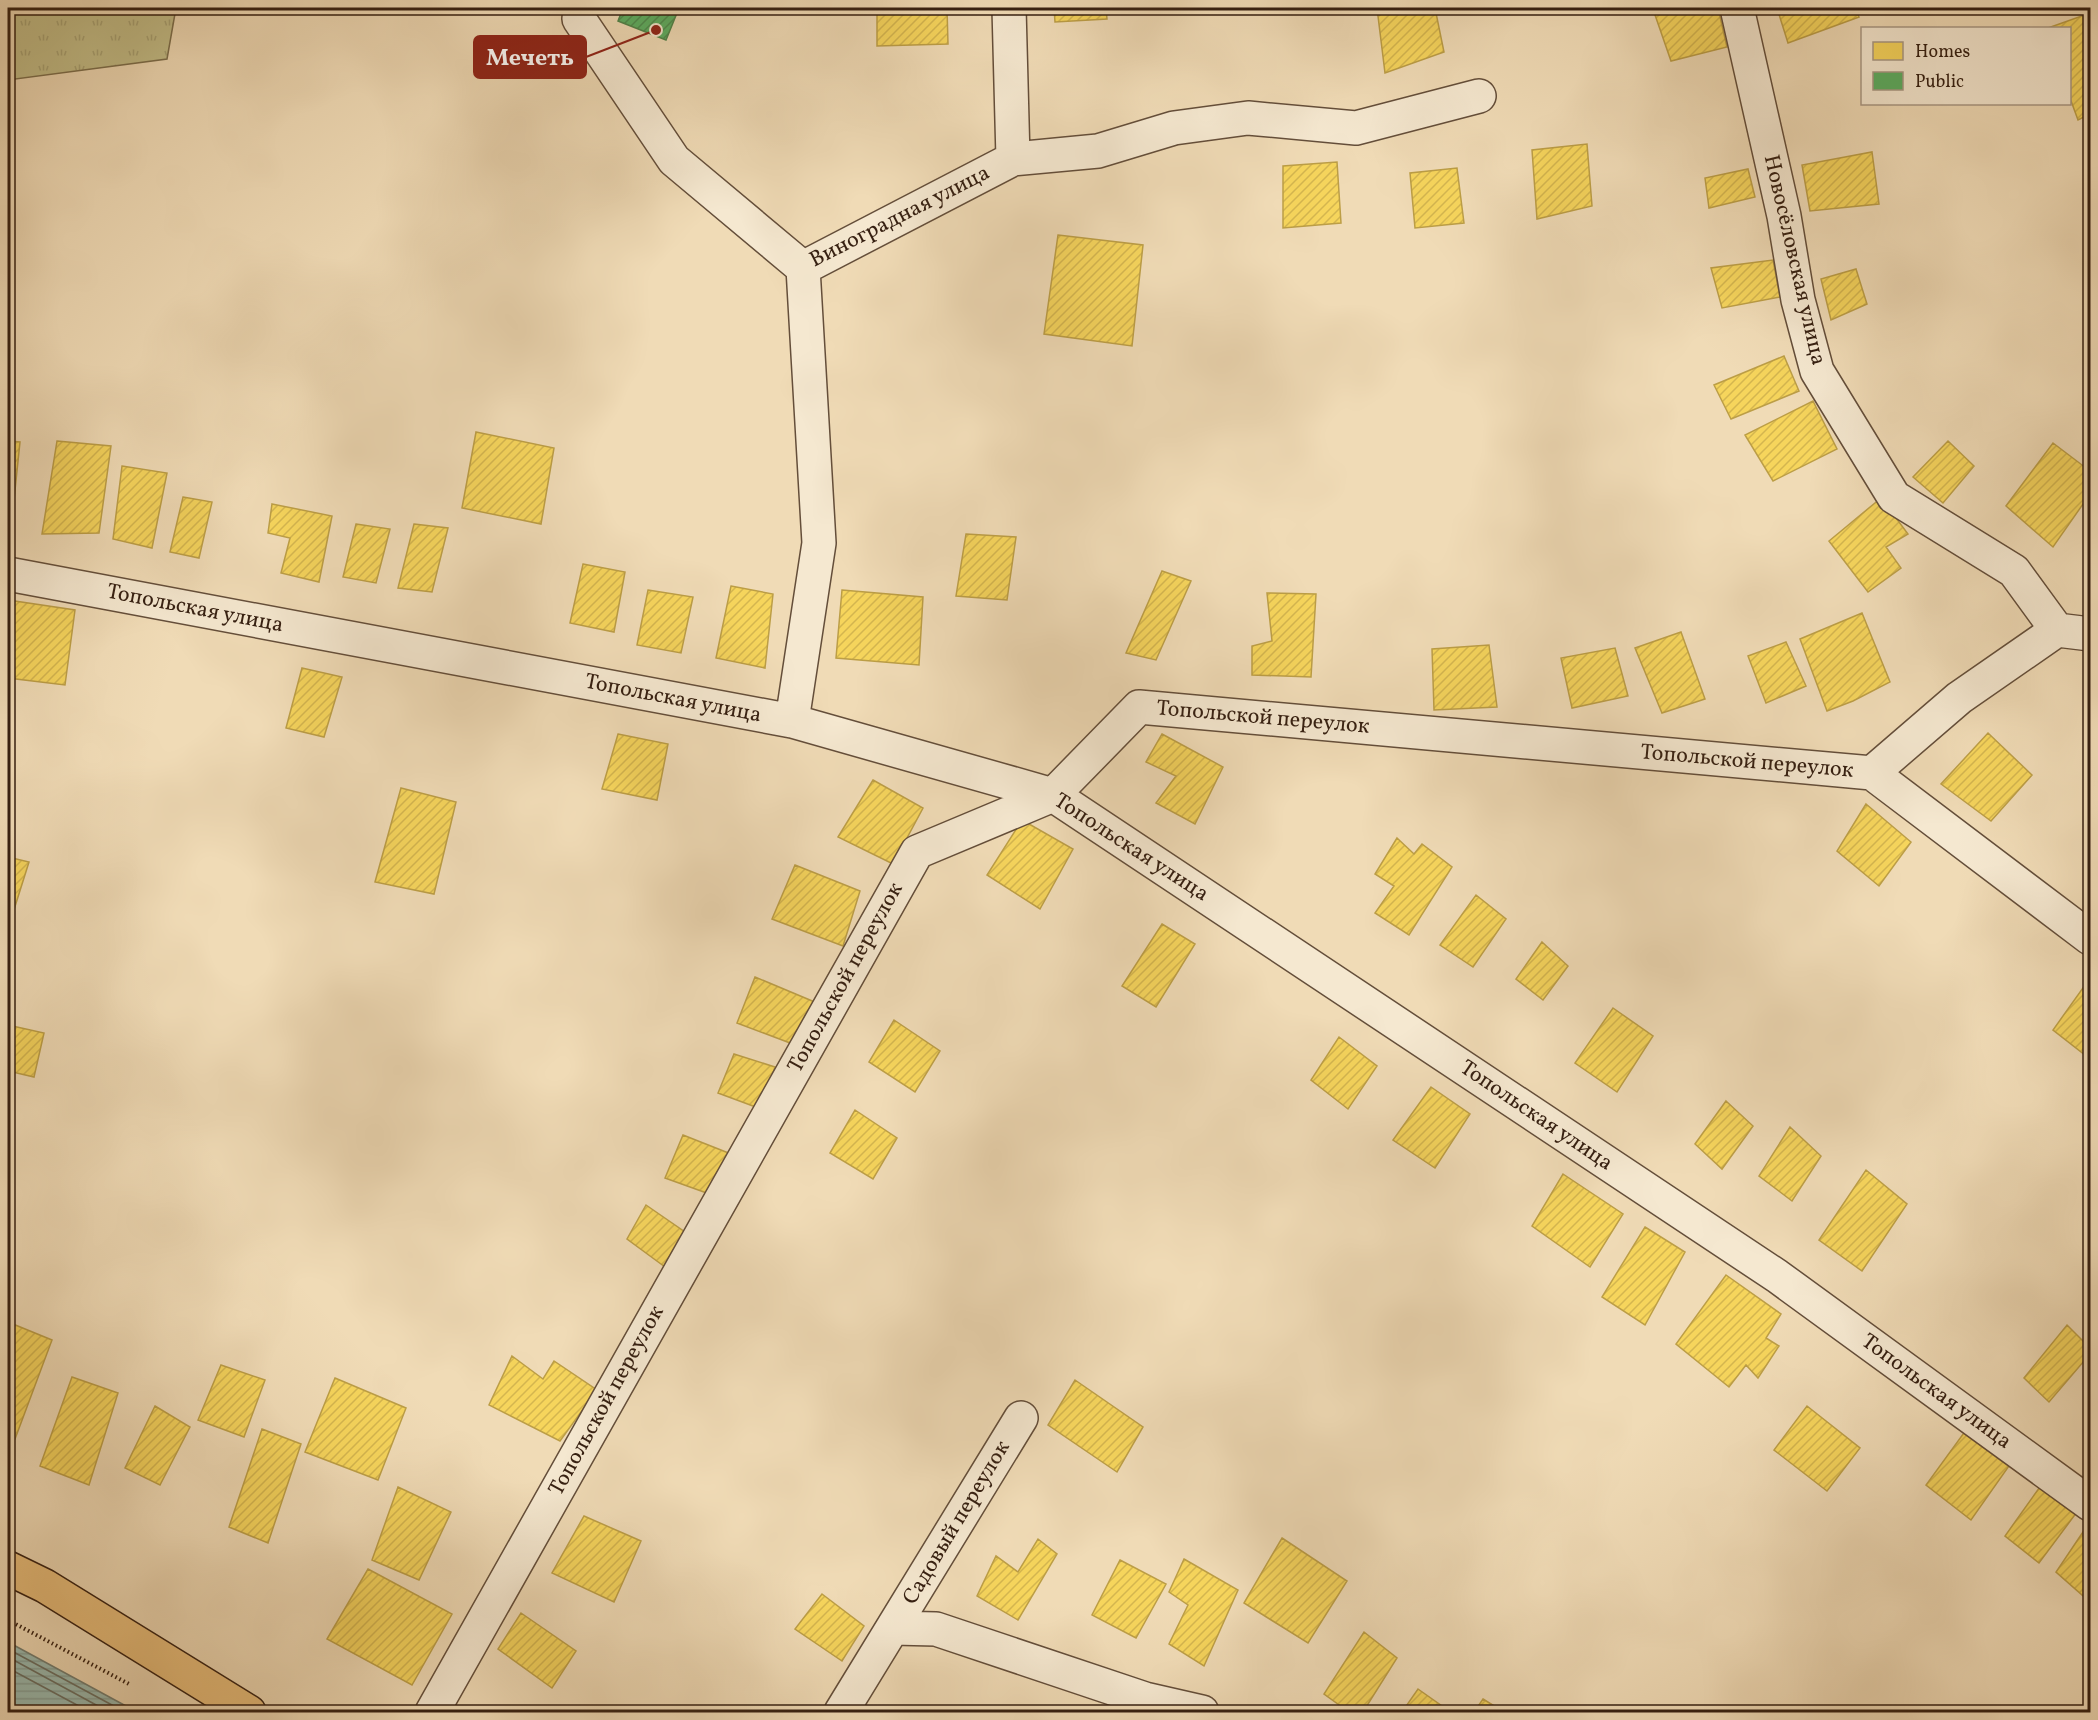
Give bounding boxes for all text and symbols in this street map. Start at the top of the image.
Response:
legend [1861,27,2071,105]
callout: Мечеть [474,36,586,78]
text: Homes [1915,40,1970,65]
text: Мечеть [486,42,574,76]
text: Public [1915,70,1964,95]
street label: Новосёловская улица [1755,152,1833,368]
street label: Виноградная улица [804,158,996,276]
street label: Топольская улица [104,577,286,641]
street label: Топольская улица [582,667,764,731]
street label: Топольской переулок [1155,693,1371,743]
street label: Топольской переулок [1639,737,1855,787]
street label: Топольская улица [1047,786,1215,910]
street label: Топольской переулок [781,877,911,1079]
street label: Топольская улица [1453,1053,1619,1179]
street label: Топольской переулок [542,1300,672,1502]
street label: Топольская улица [1854,1327,2018,1457]
street label: Садовый переулок [896,1435,1019,1611]

